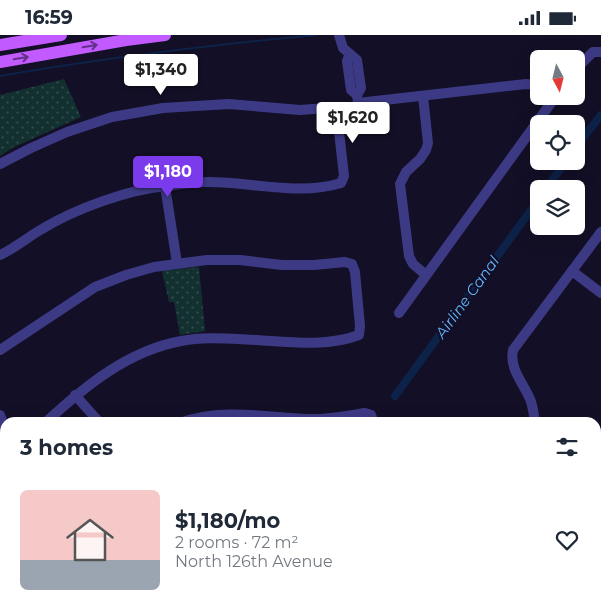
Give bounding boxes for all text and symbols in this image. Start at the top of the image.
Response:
text: 16:59 [25,6,73,29]
one-way arrow [82,41,98,51]
north arrow [530,50,585,105]
map controls [530,50,585,235]
one-way arrow [13,53,29,63]
pin: $1,340 [120,53,202,96]
text: $1,340 [135,60,187,79]
pin: $1,620 [312,101,394,144]
text: $1,620 [328,108,378,127]
button: locate [530,115,585,170]
pin: $1,180 [127,155,209,198]
text: $1,180 [144,162,192,181]
button: layers [530,180,585,235]
water label: Airline Canal [430,252,503,343]
icon: filters [553,433,581,461]
text: 3 homes [20,435,113,460]
text: $1,180/mo [175,508,280,533]
icon: home [60,510,120,570]
icon: heart [553,526,581,554]
text: 2 rooms · 72 m² [175,533,298,552]
text: North 126th Avenue [175,552,333,571]

